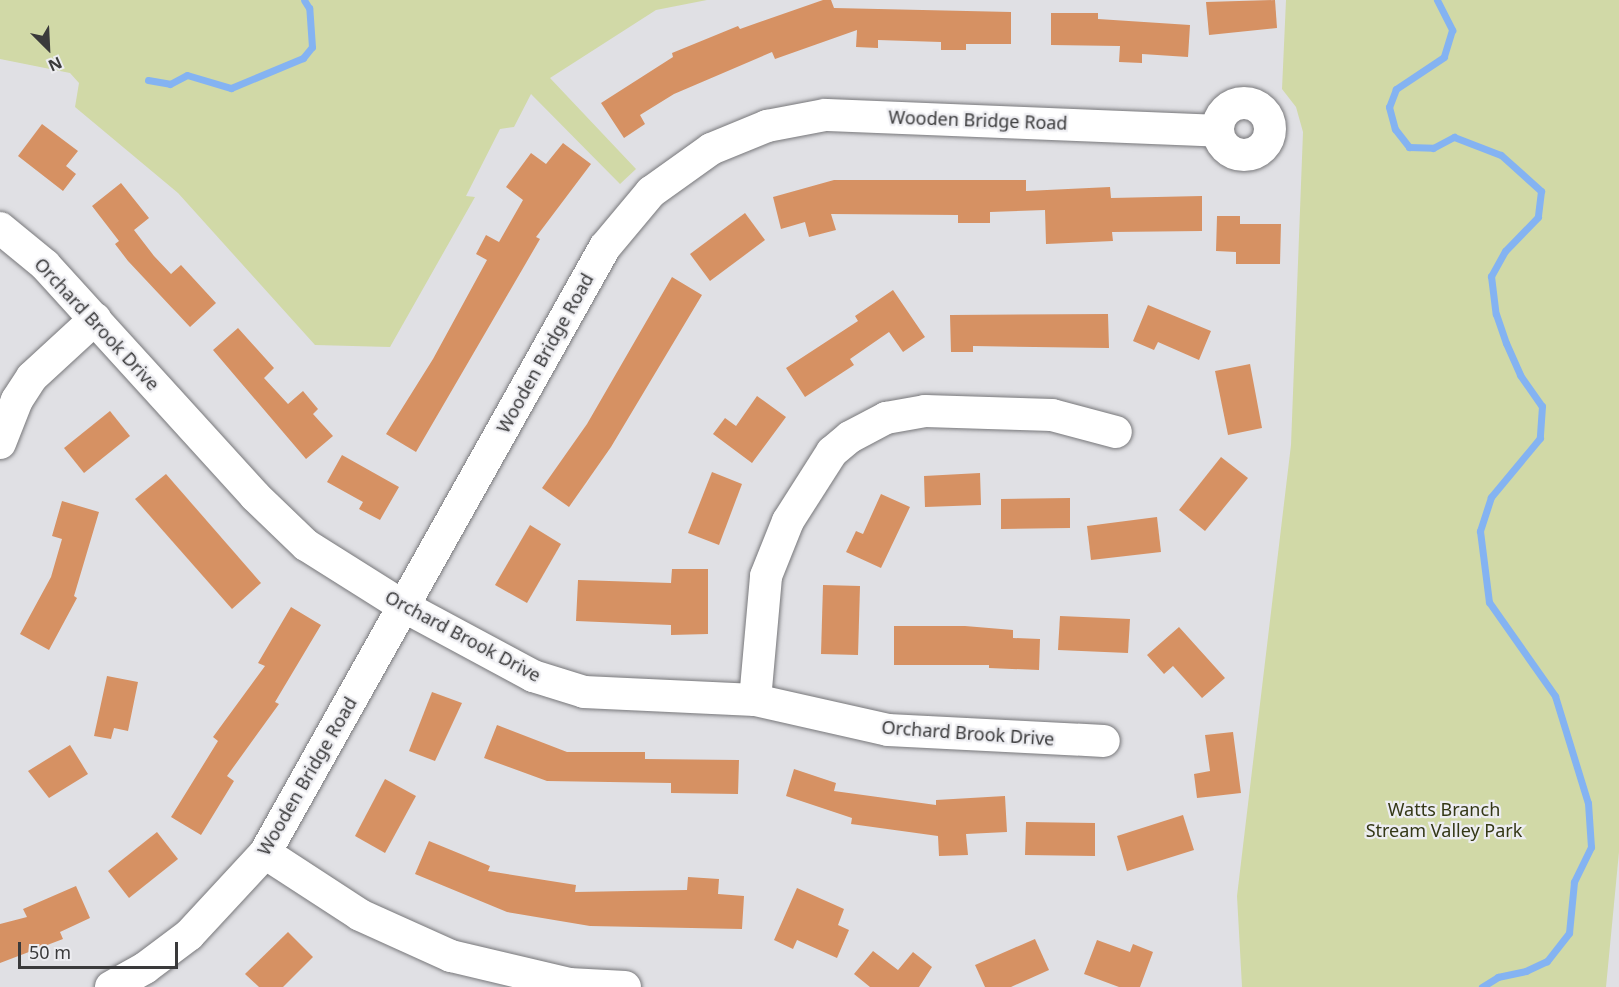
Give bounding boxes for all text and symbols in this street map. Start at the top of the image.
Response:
north arrow [18,18,78,78]
text: N [45,52,66,77]
street label: Wooden Bridge Road [888,106,1068,134]
street label: Orchard Brook Drive [30,253,164,395]
street label: Wooden Bridge Road [492,269,598,437]
street label: Orchard Brook Drive [381,586,545,686]
street label: Wooden Bridge Road [253,693,361,859]
street label: Orchard Brook Drive [881,716,1055,750]
park label: Watts Branch Stream Valley Park [1366,799,1522,842]
scale bar [21,930,182,968]
text: 50 m [29,940,71,964]

